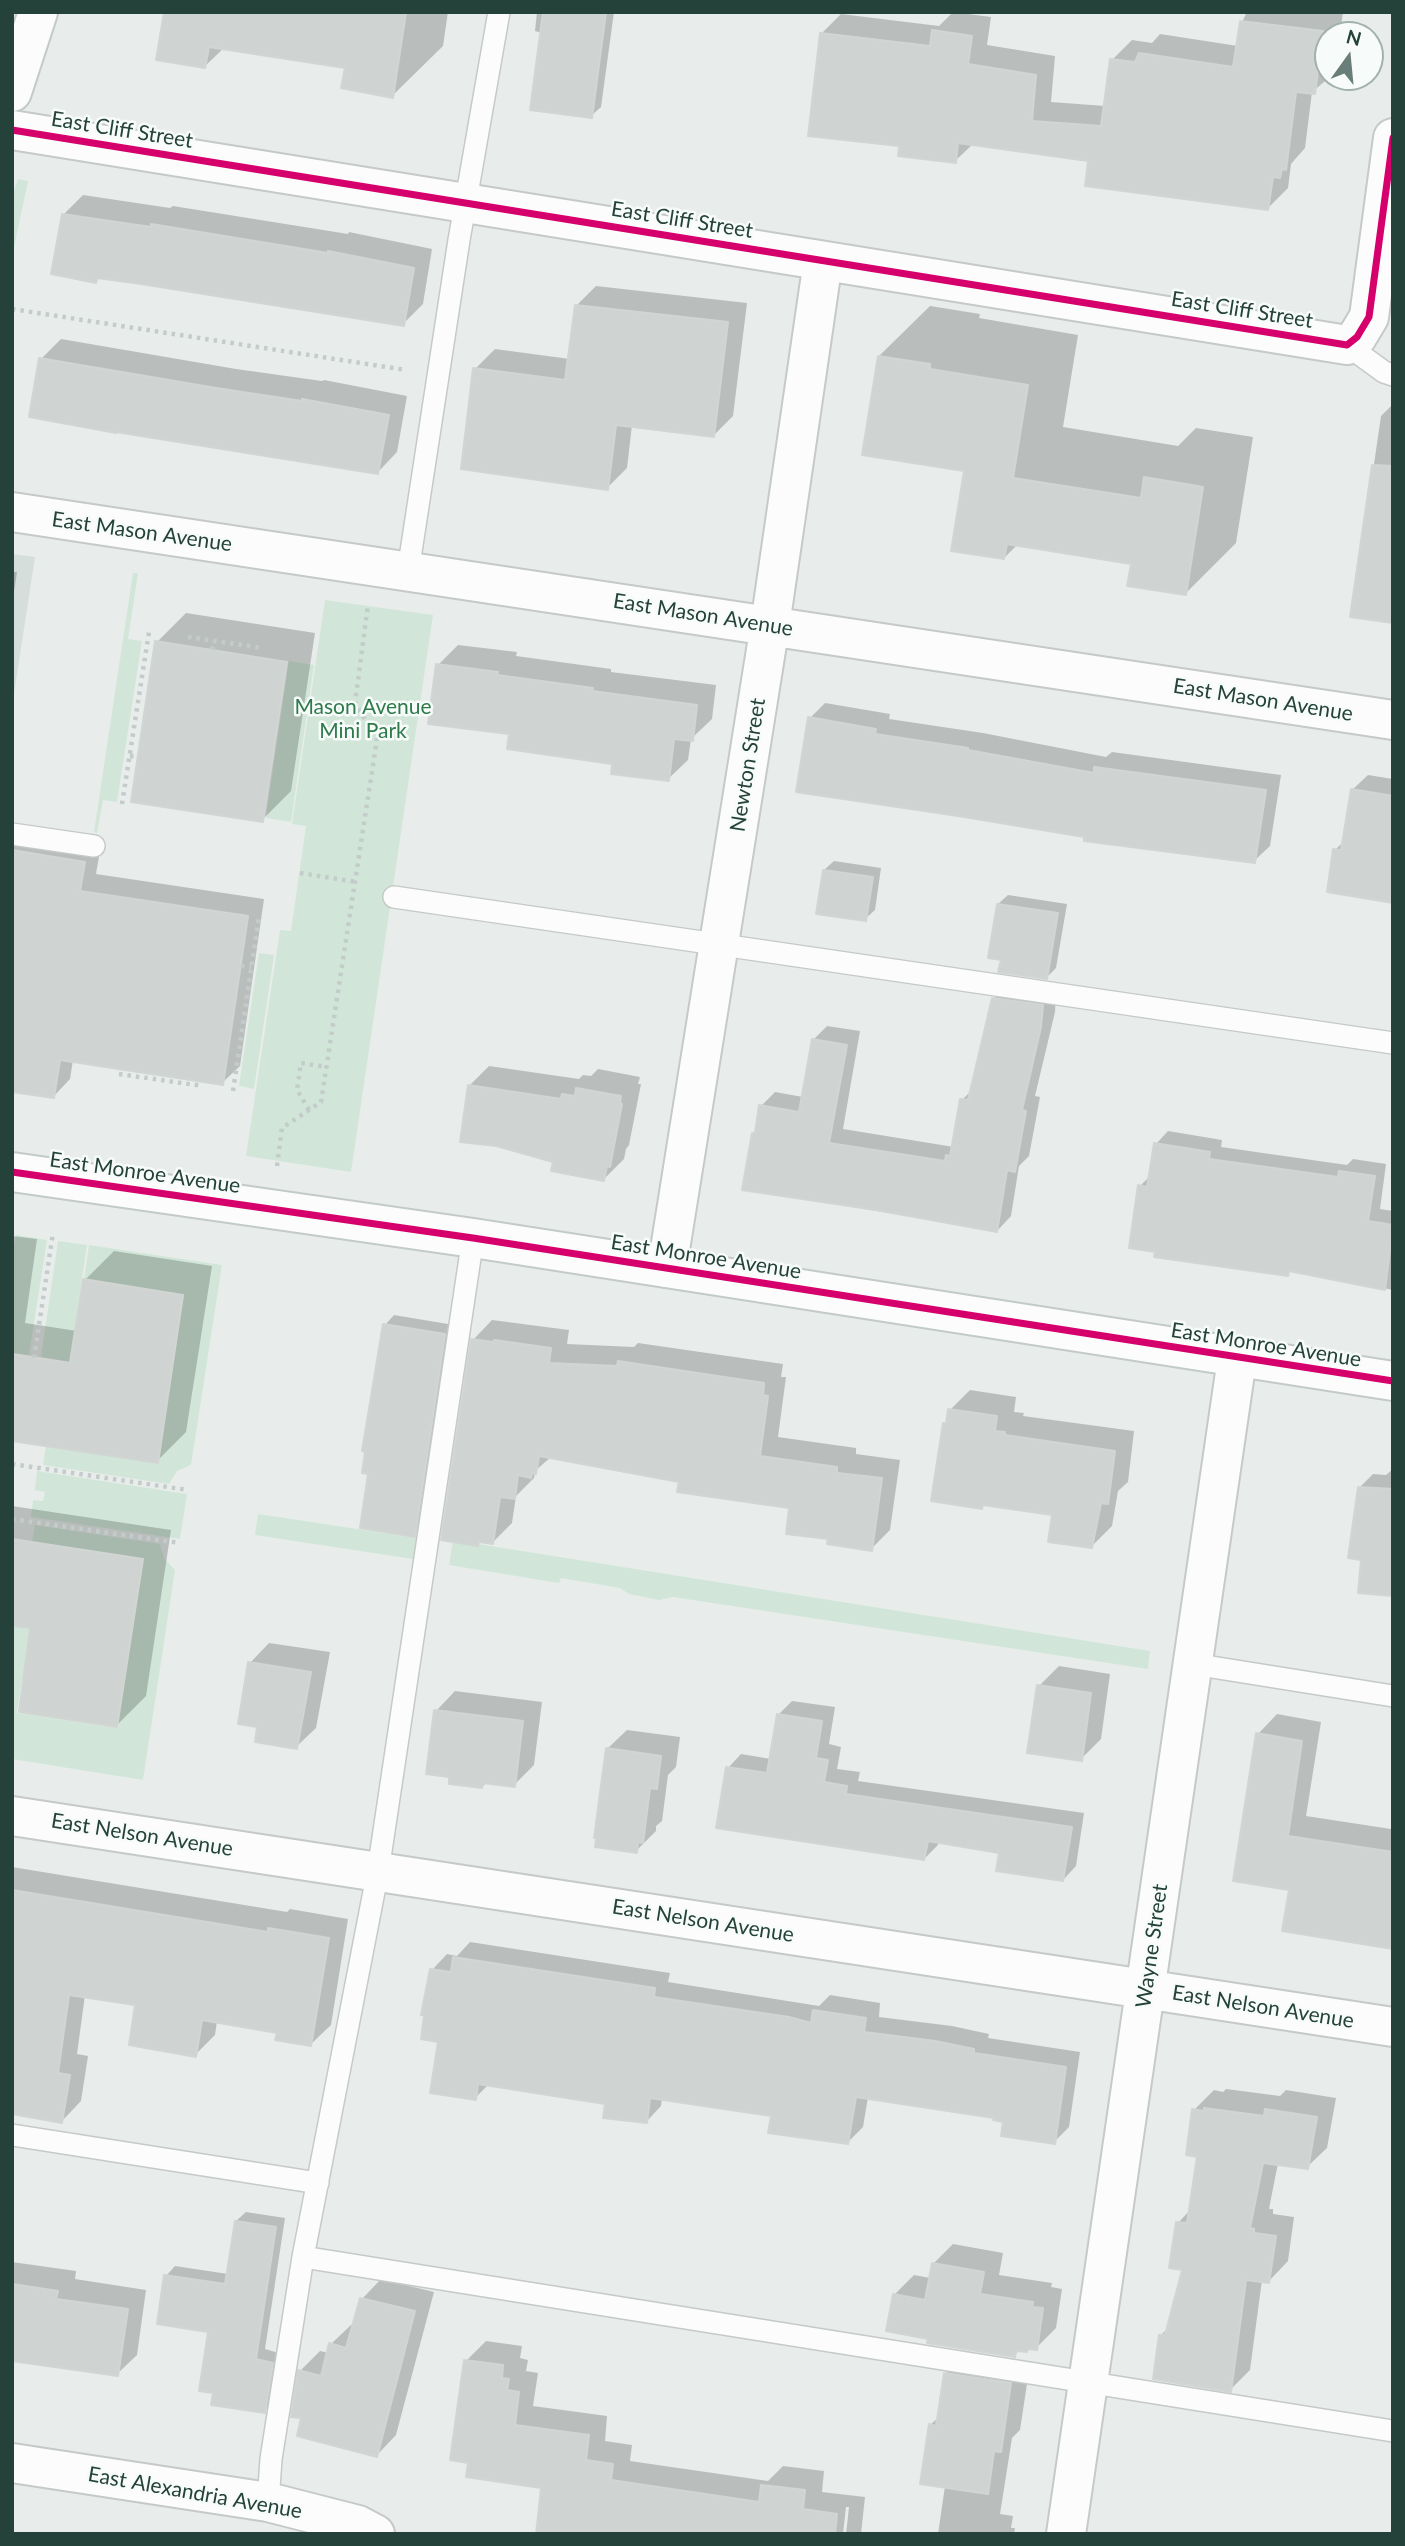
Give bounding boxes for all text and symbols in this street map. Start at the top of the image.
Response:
north arrow [1314,21,1384,91]
text: N [1344,24,1364,50]
street label: East Cliff Street [49,106,195,154]
street label: East Cliff Street [609,196,755,244]
street label: East Cliff Street [1169,286,1315,334]
street label: East Mason Avenue [50,507,234,557]
street label: East Mason Avenue [611,588,795,642]
street label: East Mason Avenue [1171,673,1355,727]
park label: Mason Avenue Mini Park [294,694,432,744]
street label: Newton Street [725,696,771,834]
street label: East Monroe Avenue [48,1147,242,1199]
street label: East Monroe Avenue [609,1230,803,1284]
street label: East Monroe Avenue [1169,1318,1363,1372]
street label: East Nelson Avenue [49,1808,235,1862]
street label: Wayne Street [1131,1882,1173,2010]
street label: East Nelson Avenue [610,1894,796,1948]
street label: East Nelson Avenue [1170,1980,1356,2034]
street label: East Alexandria Avenue [86,2462,304,2524]

